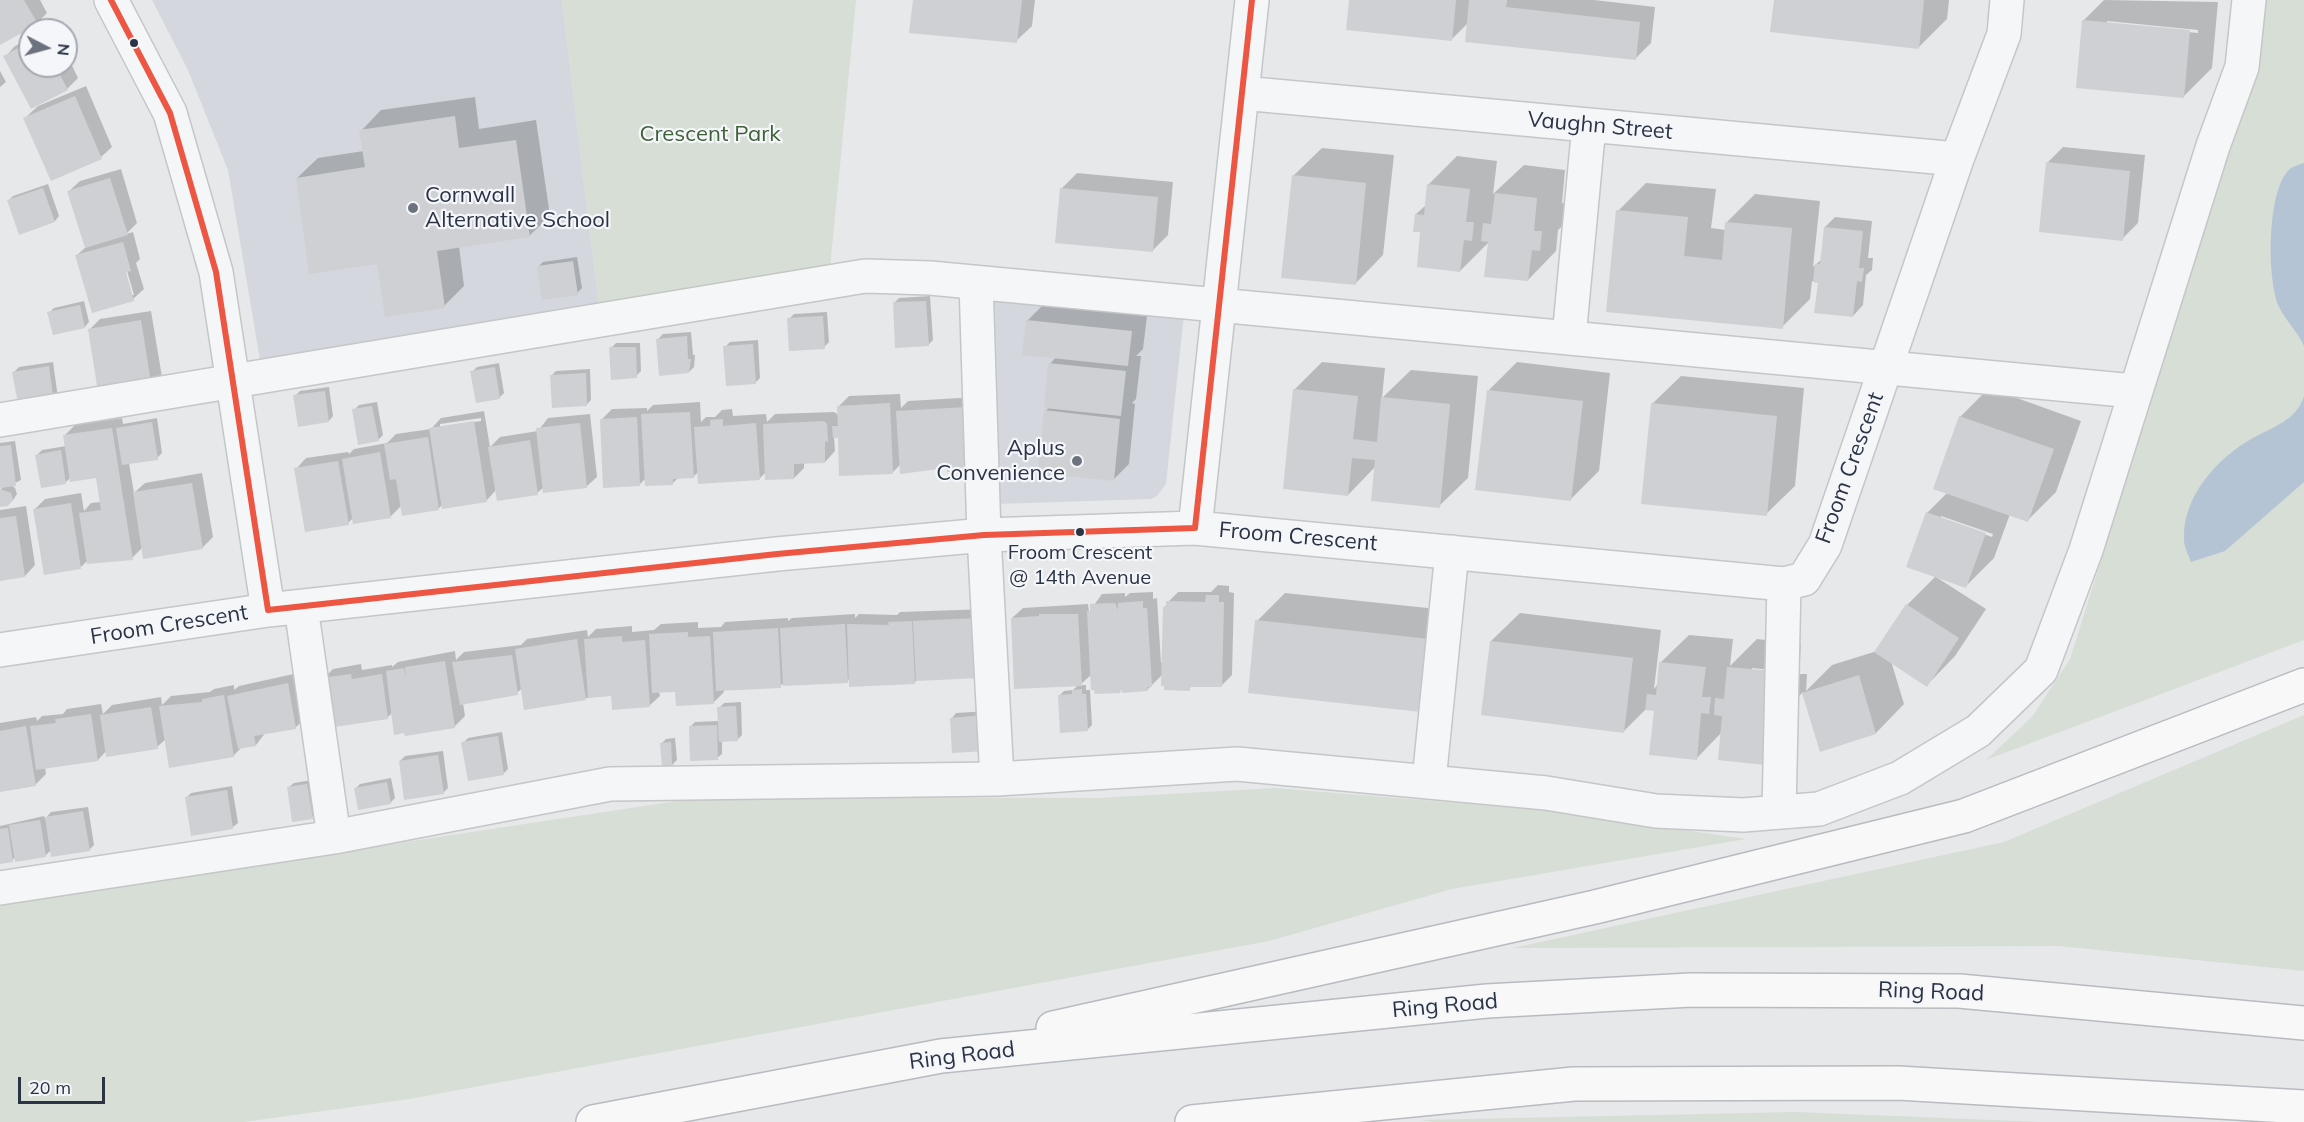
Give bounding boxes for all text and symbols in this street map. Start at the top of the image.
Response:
north arrow [18,18,78,78]
unlabelled marker [128,37,140,49]
text: N [53,43,74,57]
street label: Vaughn Street [1526,107,1674,145]
park label: Crescent Park [639,121,781,147]
place label: Cornwall Alternative School [425,182,610,234]
marker: Cornwall Alternative School [406,201,420,215]
street label: Froom Crescent [1810,389,1890,547]
place label: Aplus Convenience [936,435,1065,487]
marker: Aplus Convenience [1070,454,1084,468]
street label: Froom Crescent [1218,517,1378,557]
marker: Froom Crescent @ 14th Avenue [1074,526,1086,538]
place label: Froom Crescent @ 14th Avenue [1008,541,1152,588]
street label: Froom Crescent [88,600,250,650]
street label: Ring Road [1877,977,1985,1007]
street label: Ring Road [1391,988,1499,1024]
street label: Ring Road [908,1036,1016,1076]
scale bar [21,1065,108,1103]
text: 20 m [29,1076,71,1099]

